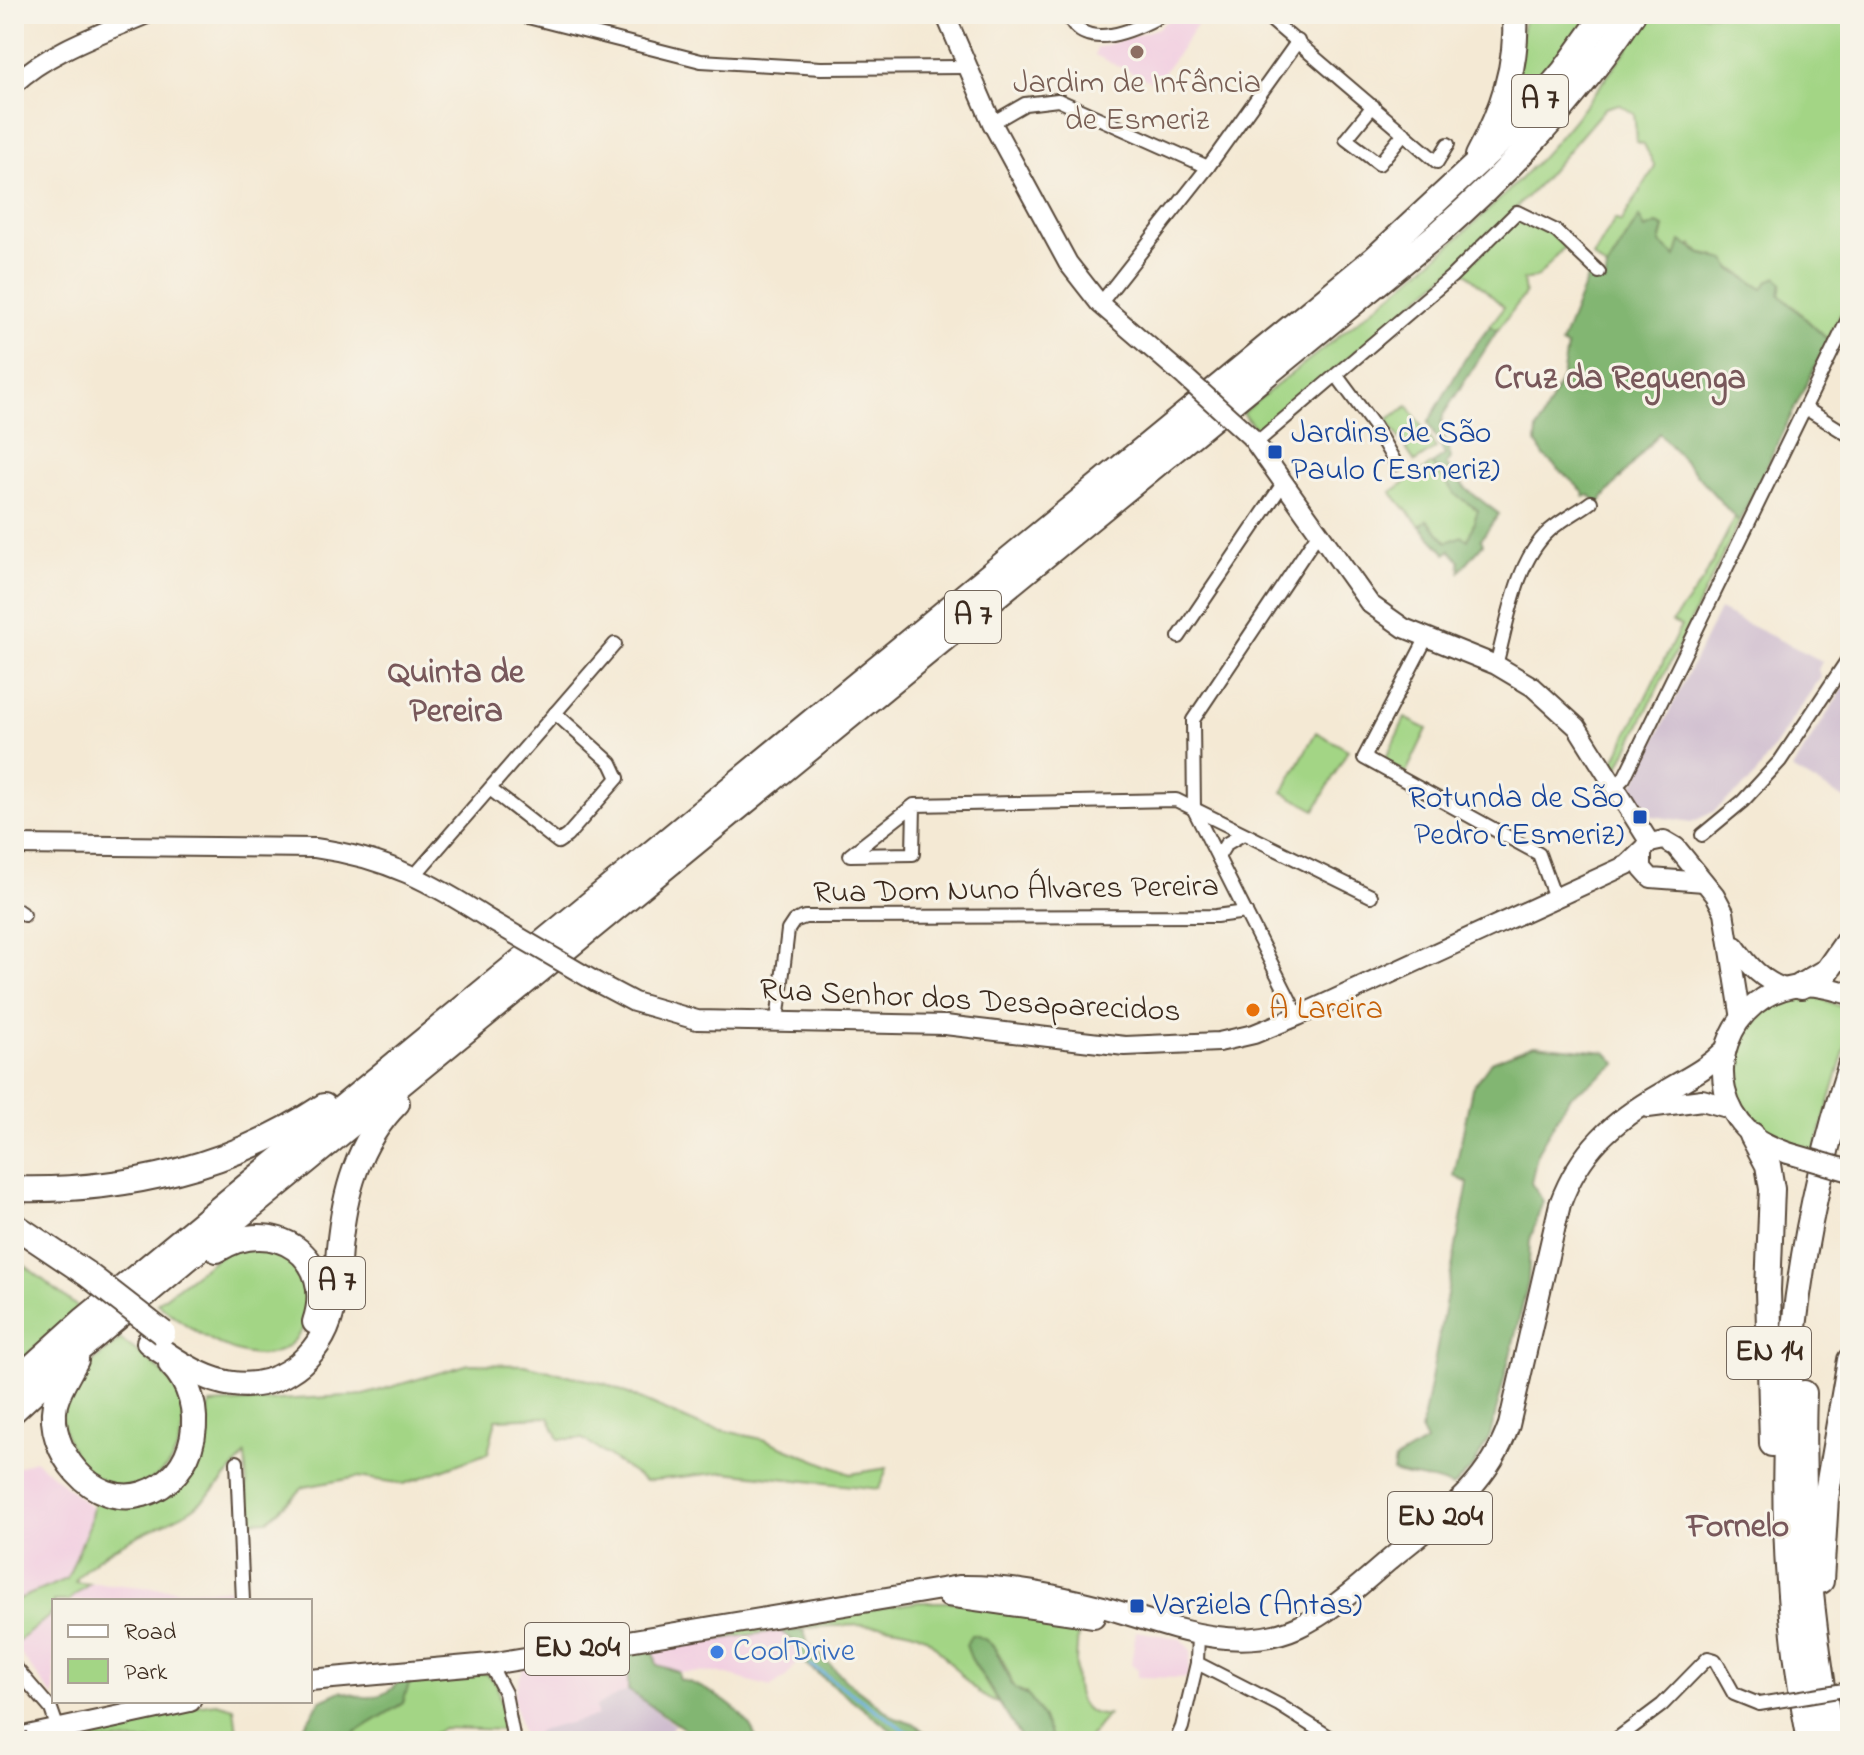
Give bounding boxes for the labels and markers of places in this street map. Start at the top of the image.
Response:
marker: Jardim de Infância de Esmeriz [1128,43,1146,61]
place label: Jardim de Infância de Esmeriz [1013,61,1261,145]
place label: Jardins de São Paulo (Esmeriz) [1291,411,1500,495]
marker: Jardins de São Paulo (Esmeriz) [1266,443,1284,461]
place label: Rotunda de São Pedro (Esmeriz) [1408,776,1624,860]
marker: Rotunda de São Pedro (Esmeriz) [1631,808,1649,826]
place label: A Lareira [1269,987,1383,1034]
marker: A Lareira [1244,1001,1262,1019]
place label: Varziela (Antas) [1152,1583,1362,1630]
marker: Varziela (Antas) [1128,1597,1146,1615]
place label: CoolDrive [733,1629,856,1676]
marker: CoolDrive [708,1643,726,1661]

